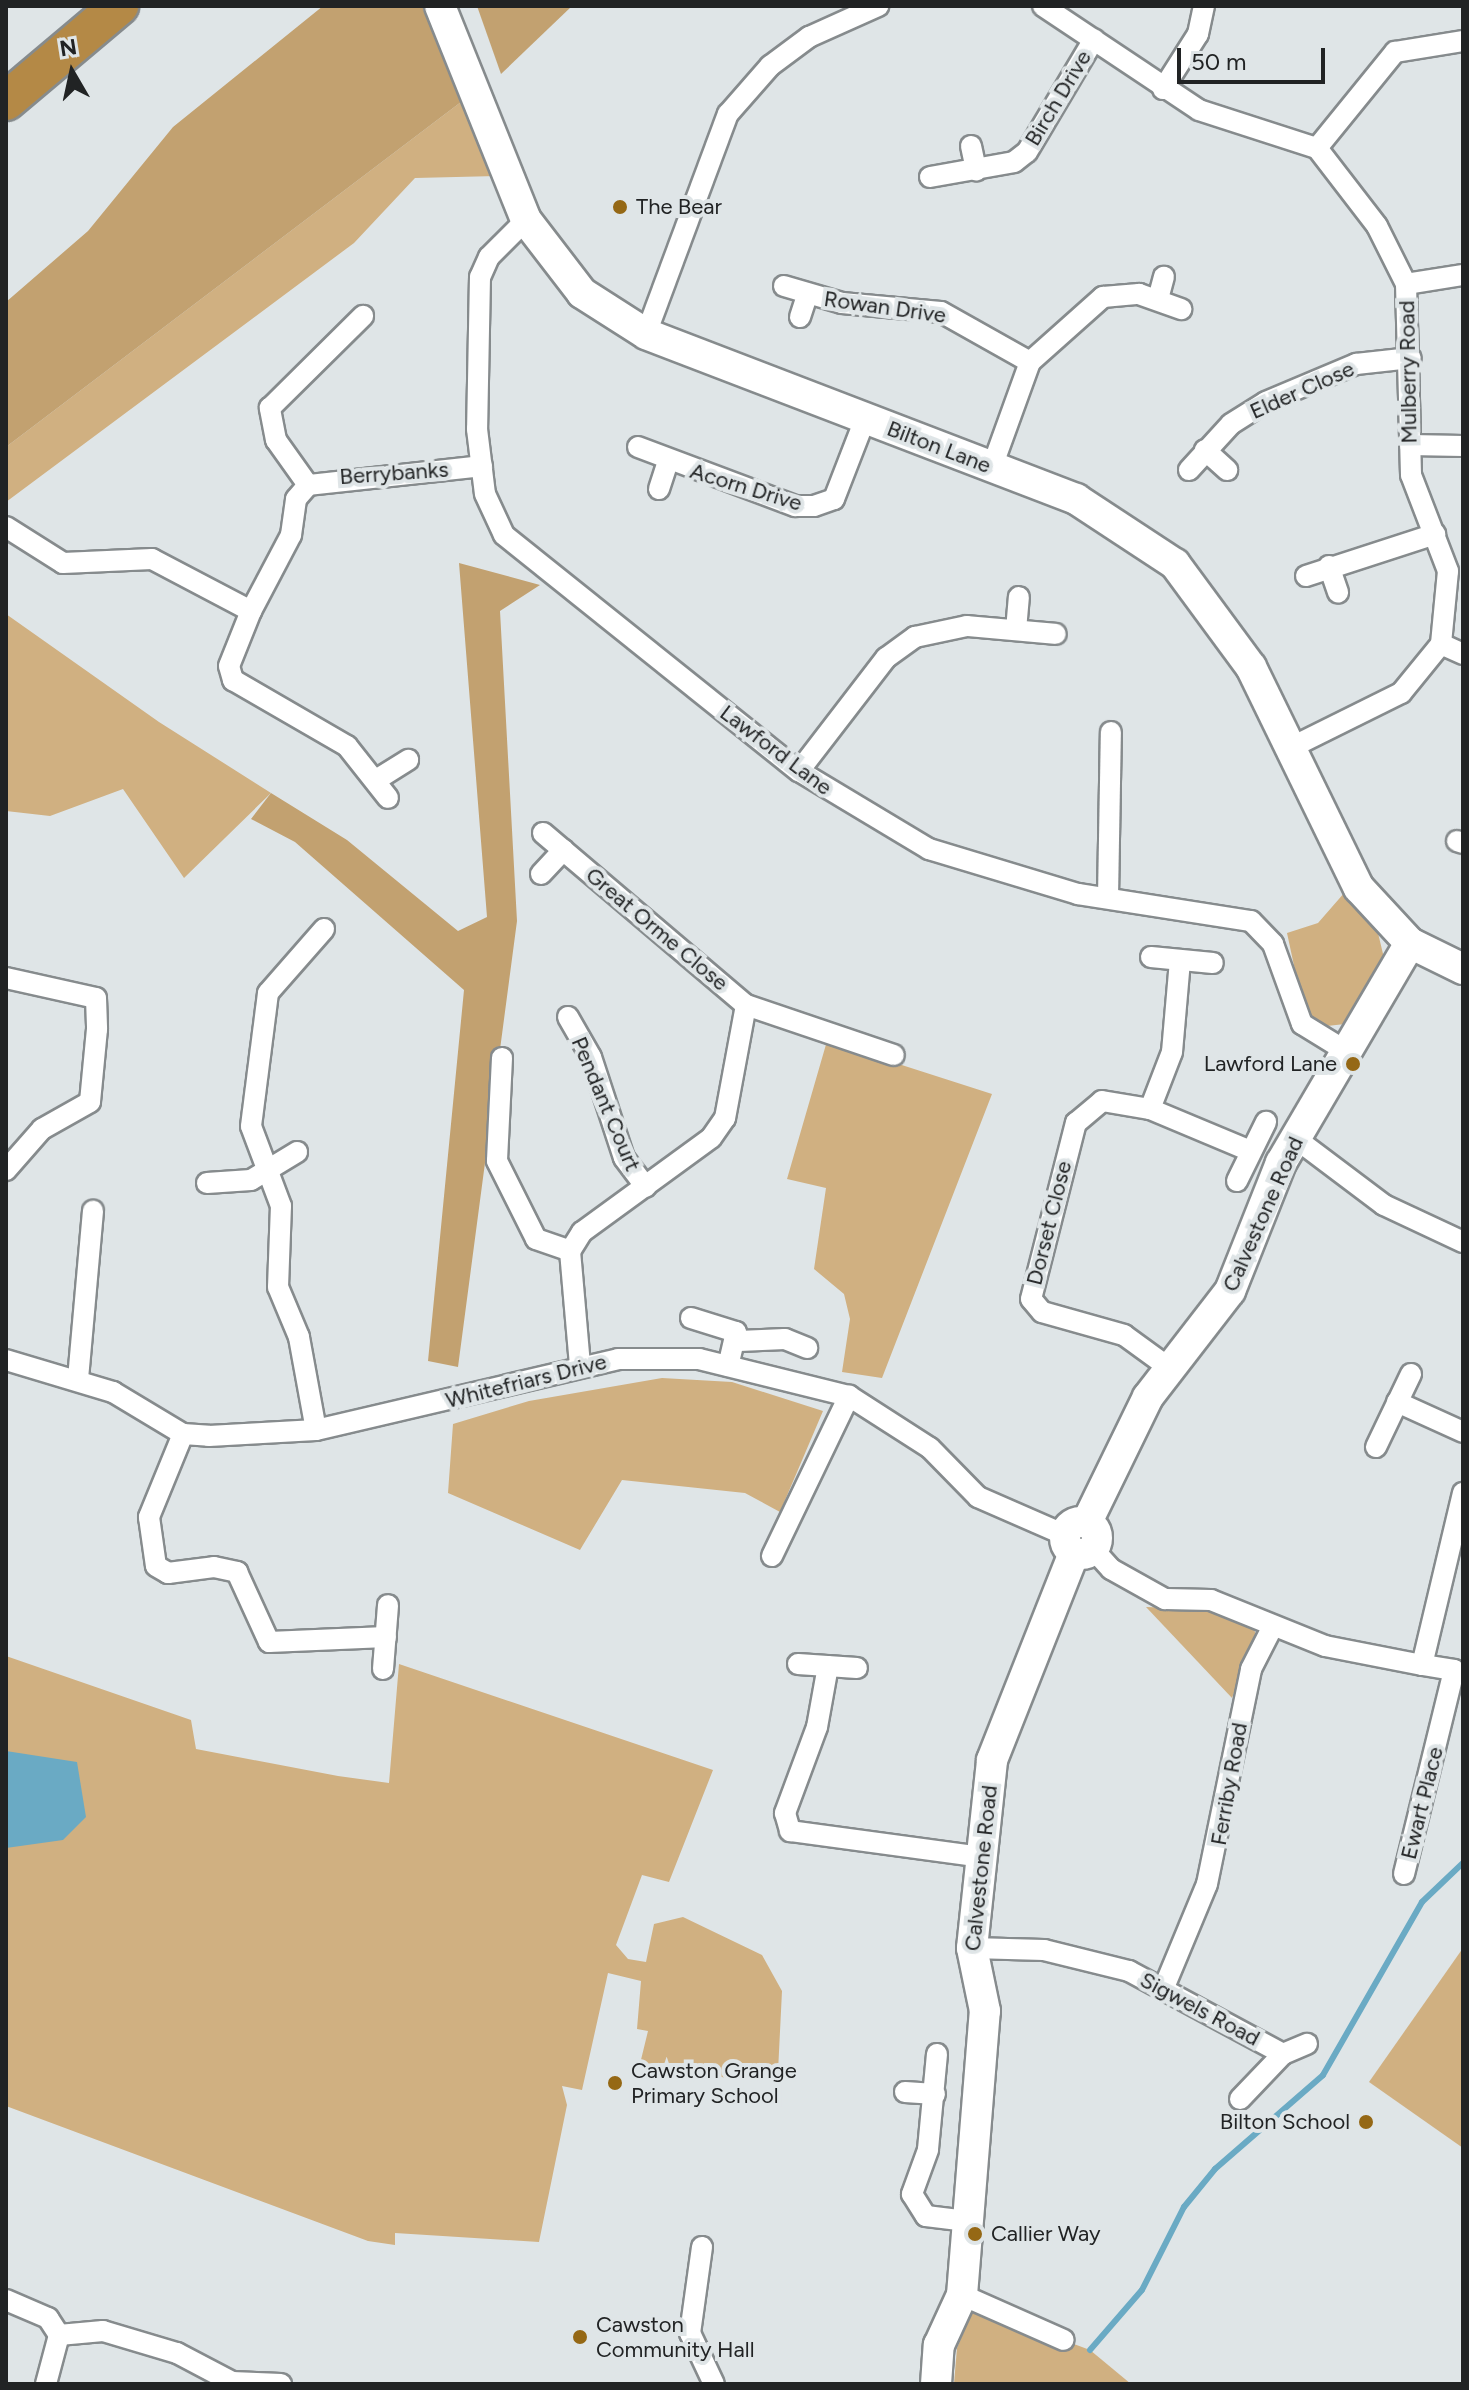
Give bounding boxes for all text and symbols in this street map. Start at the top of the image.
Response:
north arrow [32,32,112,112]
scale bar [1181,32,1329,82]
text: N [58,33,79,62]
street label: Birch Drive [1019,46,1097,150]
text: 50 m [1191,47,1247,76]
place label: The Bear [636,194,722,220]
marker: The Bear [611,198,629,216]
street label: Rowan Drive [822,285,948,329]
street label: Mulberry Road [1394,300,1422,444]
street label: Elder Close [1246,355,1358,425]
street label: Bilton Lane [883,415,995,479]
street label: Berrybanks [339,456,449,490]
street label: Acorn Drive [687,458,805,516]
street label: Lawford Lane [715,699,837,801]
street label: Great Orme Close [581,862,733,996]
street label: Pendant Court [566,1033,646,1175]
place label: Lawford Lane [1204,1051,1337,1077]
marker: Lawford Lane [1344,1055,1362,1073]
street label: Calvestone Road [1217,1132,1309,1296]
street label: Dorset Close [1021,1158,1077,1288]
street label: Whitefriars Drive [443,1348,609,1414]
street label: Ferriby Road [1205,1721,1253,1847]
street label: Ewart Place [1395,1744,1449,1862]
street label: Calvestone Road [959,1784,1003,1952]
street label: Sigwels Road [1136,1966,1264,2052]
place label: Cawston Grange Primary School [631,2057,797,2108]
marker: Cawston Grange Primary School [606,2074,624,2092]
place label: Bilton School [1220,2109,1350,2135]
marker: Bilton School [1357,2113,1375,2131]
place label: Callier Way [991,2221,1101,2247]
marker: Callier Way [966,2225,984,2243]
place label: Cawston Community Hall [596,2311,754,2362]
marker: Cawston Community Hall [571,2328,589,2346]

